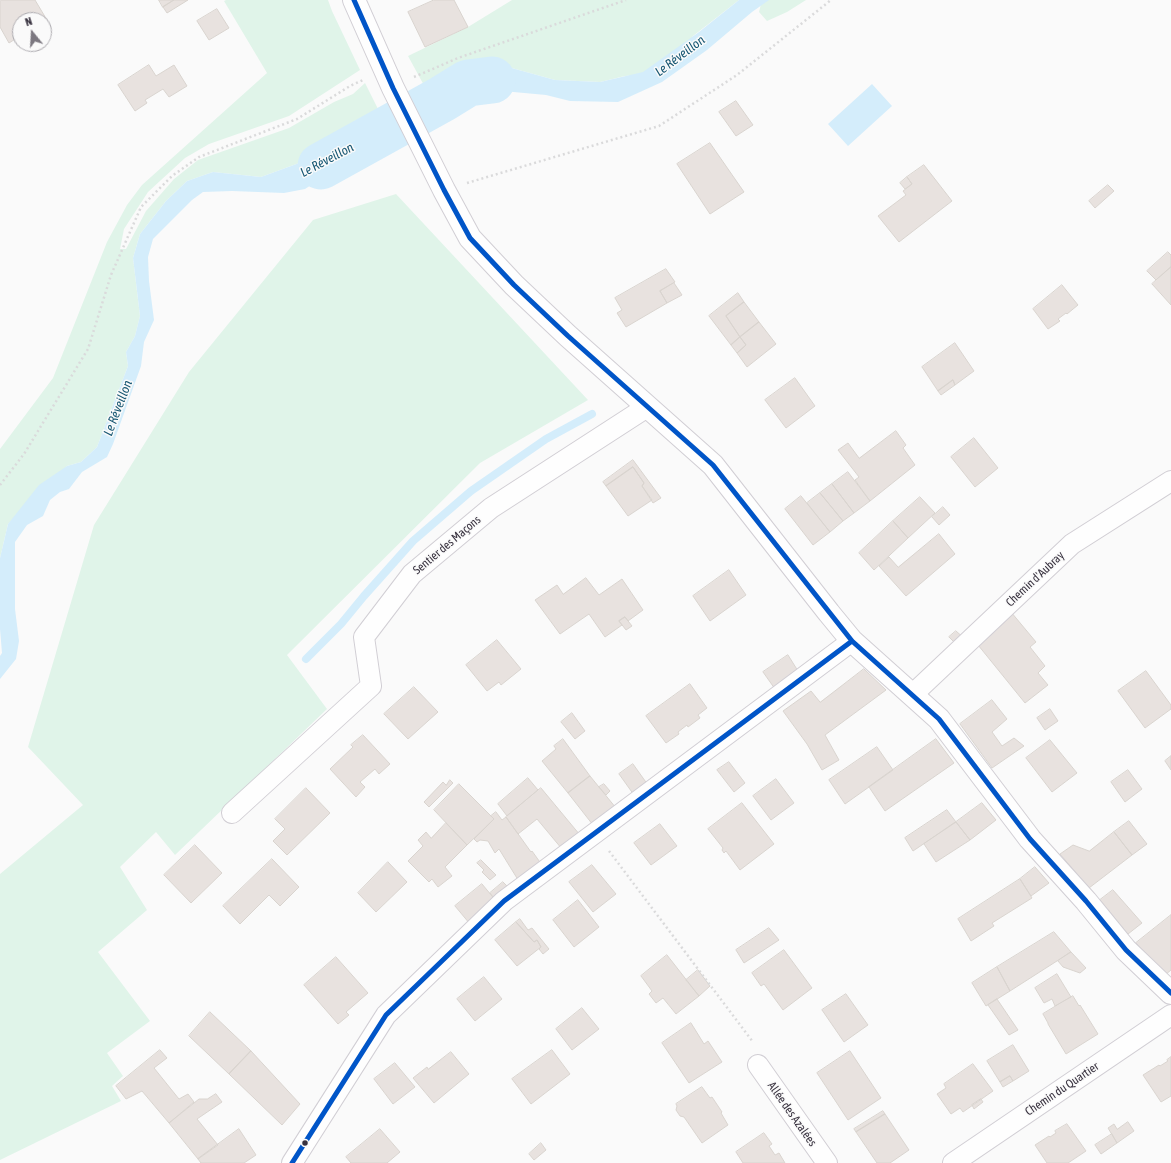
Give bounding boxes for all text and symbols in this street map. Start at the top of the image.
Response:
north arrow [12,12,52,52]
text: N [24,15,34,28]
water label: Le Réveillon [652,32,708,80]
water label: Le Réveillon [298,139,356,181]
water label: Le Réveillon [100,378,136,438]
street label: Sentier des Maçons [410,513,484,577]
street label: Chemin d'Aubray [1003,548,1067,610]
street label: Chemin du Quartier [1022,1059,1102,1119]
street label: Allée des Azalées [764,1079,820,1149]
unlabelled marker [300,1138,310,1148]

